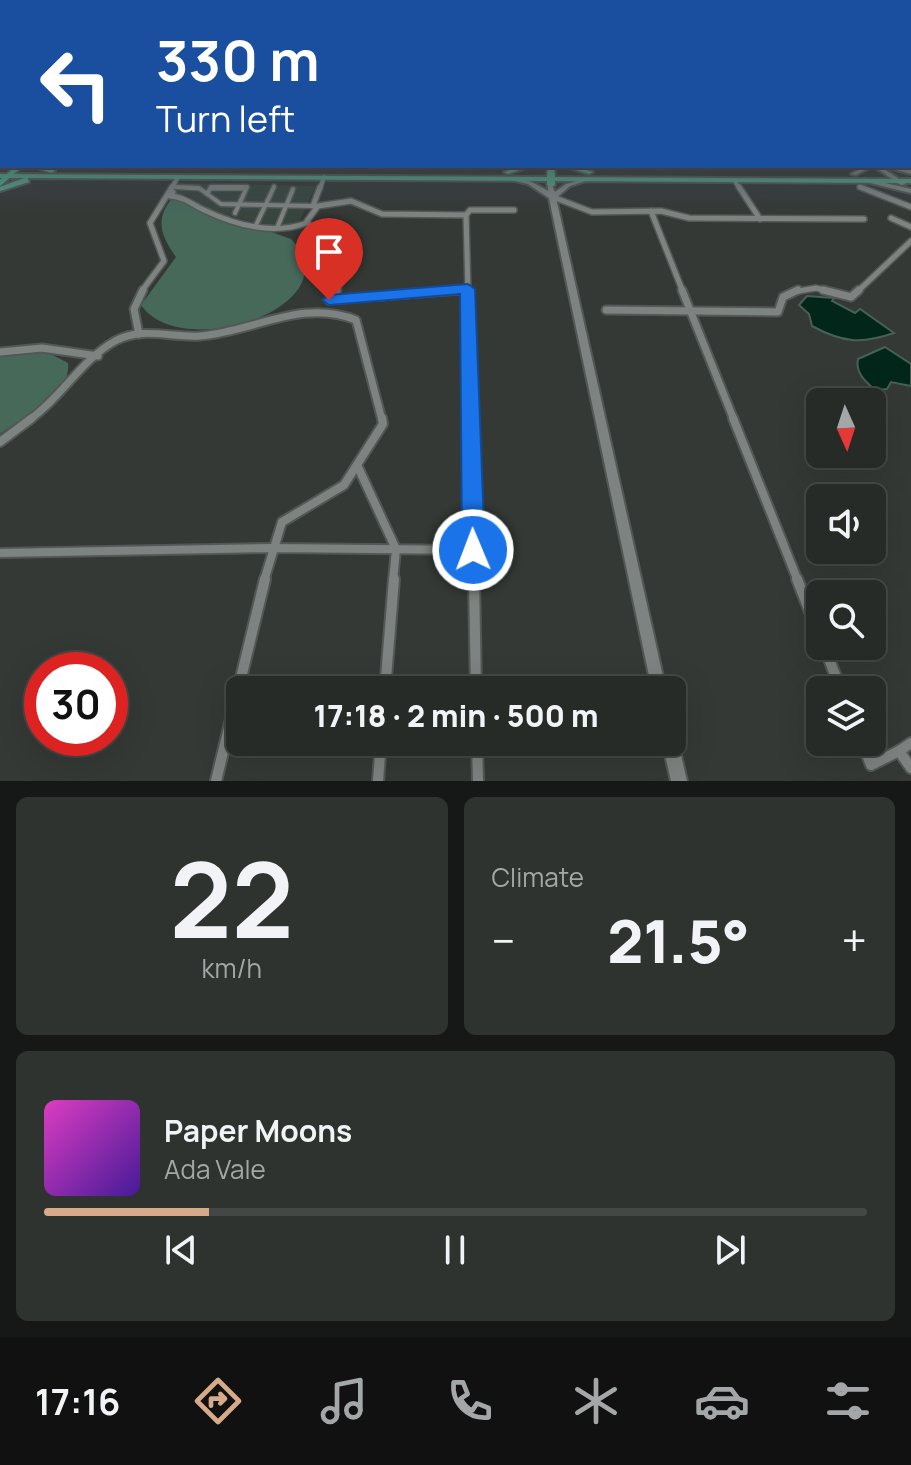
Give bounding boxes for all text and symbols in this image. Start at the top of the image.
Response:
text: 330 m [156,21,320,98]
icon: left [24,32,128,136]
text: Turn left [156,94,295,143]
pin [295,218,363,300]
icon: arrive [307,230,351,274]
north arrow [806,388,886,468]
map controls [806,388,886,756]
button: sound [806,484,886,564]
position arrow [431,508,515,592]
button: search [806,580,886,660]
speed limit sign: 30 [24,652,128,756]
button: layers [806,676,886,756]
text: 17:18 · 2 min · 500 m [314,695,598,736]
text: 22 [170,827,294,969]
text: Climate [492,859,584,895]
text: 21.5° [607,899,750,981]
text: − [492,910,515,970]
text: + [842,910,867,970]
text: km/h [202,950,262,986]
text: Paper Moons [164,1110,352,1151]
text: Ada Vale [164,1151,266,1187]
icon: previous [159,1228,203,1272]
icon: pause [433,1228,477,1272]
icon: next [708,1228,752,1272]
icon: directions [190,1373,246,1429]
icon: music [316,1373,372,1429]
icon: phone [442,1373,498,1429]
icon: climate [568,1373,624,1429]
icon: car [694,1373,750,1429]
icon: filters [820,1373,876,1429]
text: 17:16 [35,1377,120,1426]

